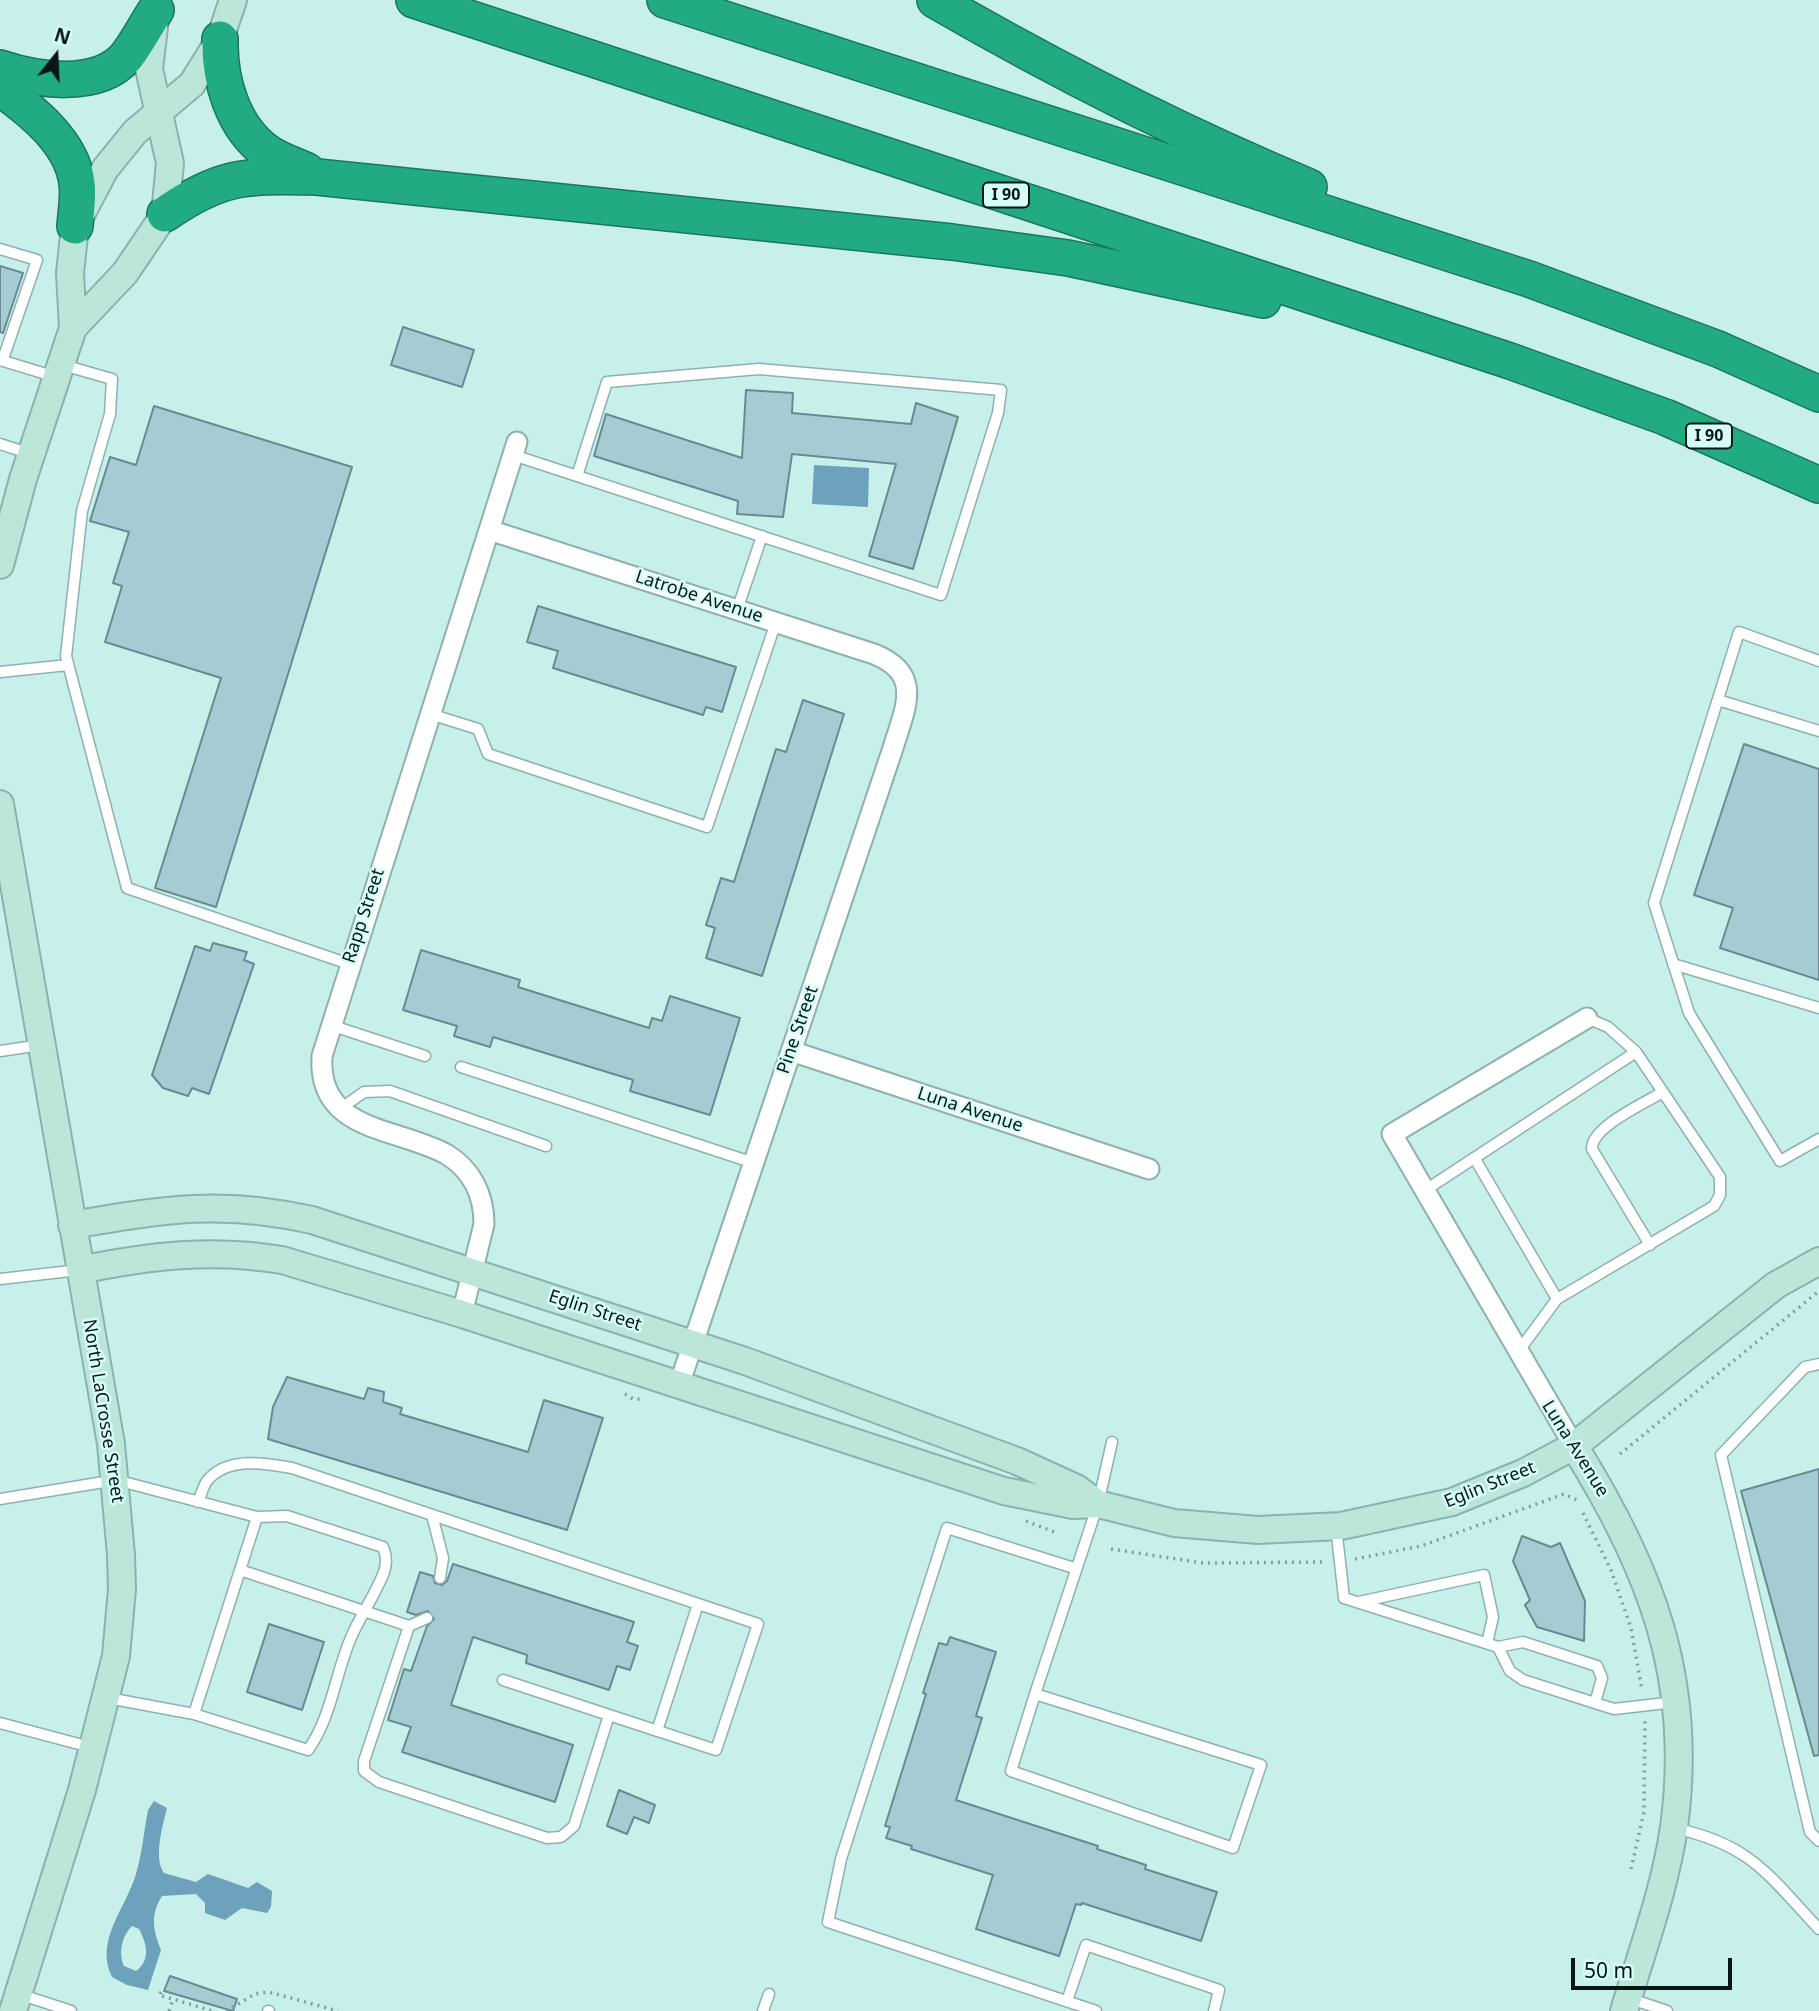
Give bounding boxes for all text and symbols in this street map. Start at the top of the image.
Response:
north arrow [21,21,91,91]
text: N [51,21,74,51]
road number: I 90 [983,182,1029,208]
road number: I 90 [1686,424,1732,448]
street label: Latrobe Avenue [632,566,766,628]
street label: Rapp Street [339,866,389,966]
street label: Pine Street [773,983,823,1077]
street label: Luna Avenue [915,1083,1025,1137]
street label: Eglin Street [546,1286,644,1336]
street label: North LaCrosse Street [78,1318,128,1504]
street label: Luna Avenue [1537,1397,1613,1501]
street label: Eglin Street [1441,1457,1539,1513]
scale bar [1574,1944,1735,1988]
text: 50 m [1584,1956,1633,1984]

